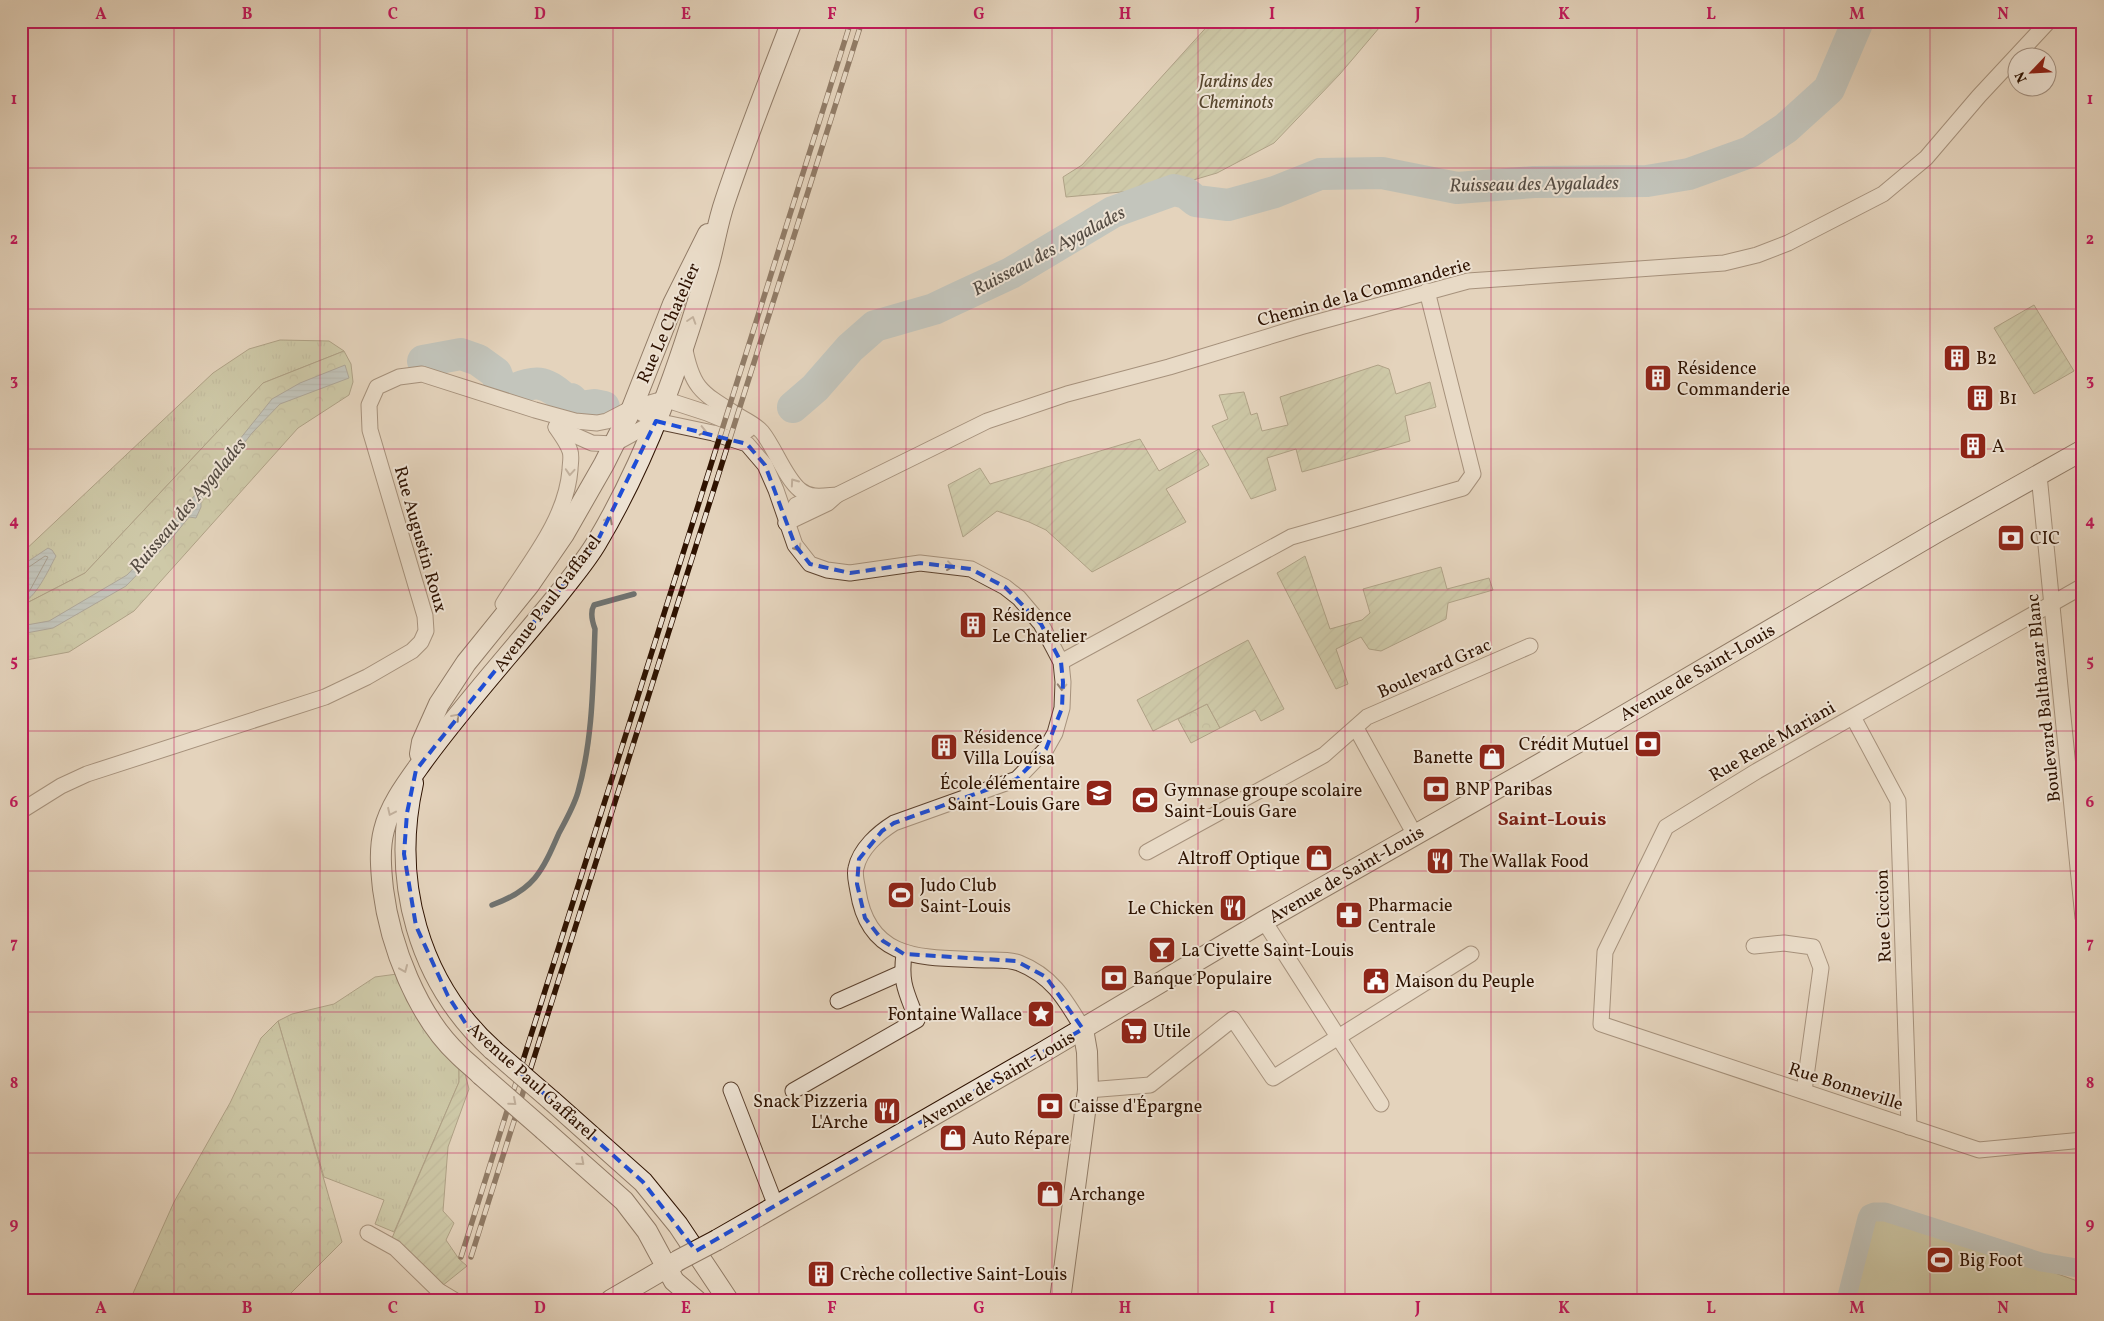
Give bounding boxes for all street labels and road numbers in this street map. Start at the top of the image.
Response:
street label: Chemin de la Commanderie [1255,253,1474,334]
street label: Rue Le Chatelier [632,259,707,388]
street label: Rue Augustin Roux [387,463,452,616]
street label: Avenue Paul Gaffarel [488,530,608,678]
street label: Boulevard Balthazar Blanc [2021,592,2068,803]
street label: Avenue de Saint-Louis [1615,619,1780,728]
street label: Boulevard Grac [1374,633,1495,706]
street label: Rue René Mariani [1705,696,1840,789]
street label: Avenue de Saint-Louis [1264,821,1429,930]
street label: Rue Ciccion [1870,868,1899,963]
street label: Avenue Paul Gaffarel [461,1017,601,1147]
street label: Avenue de Saint-Louis [915,1026,1080,1135]
street label: Rue Bonneville [1785,1057,1906,1118]

